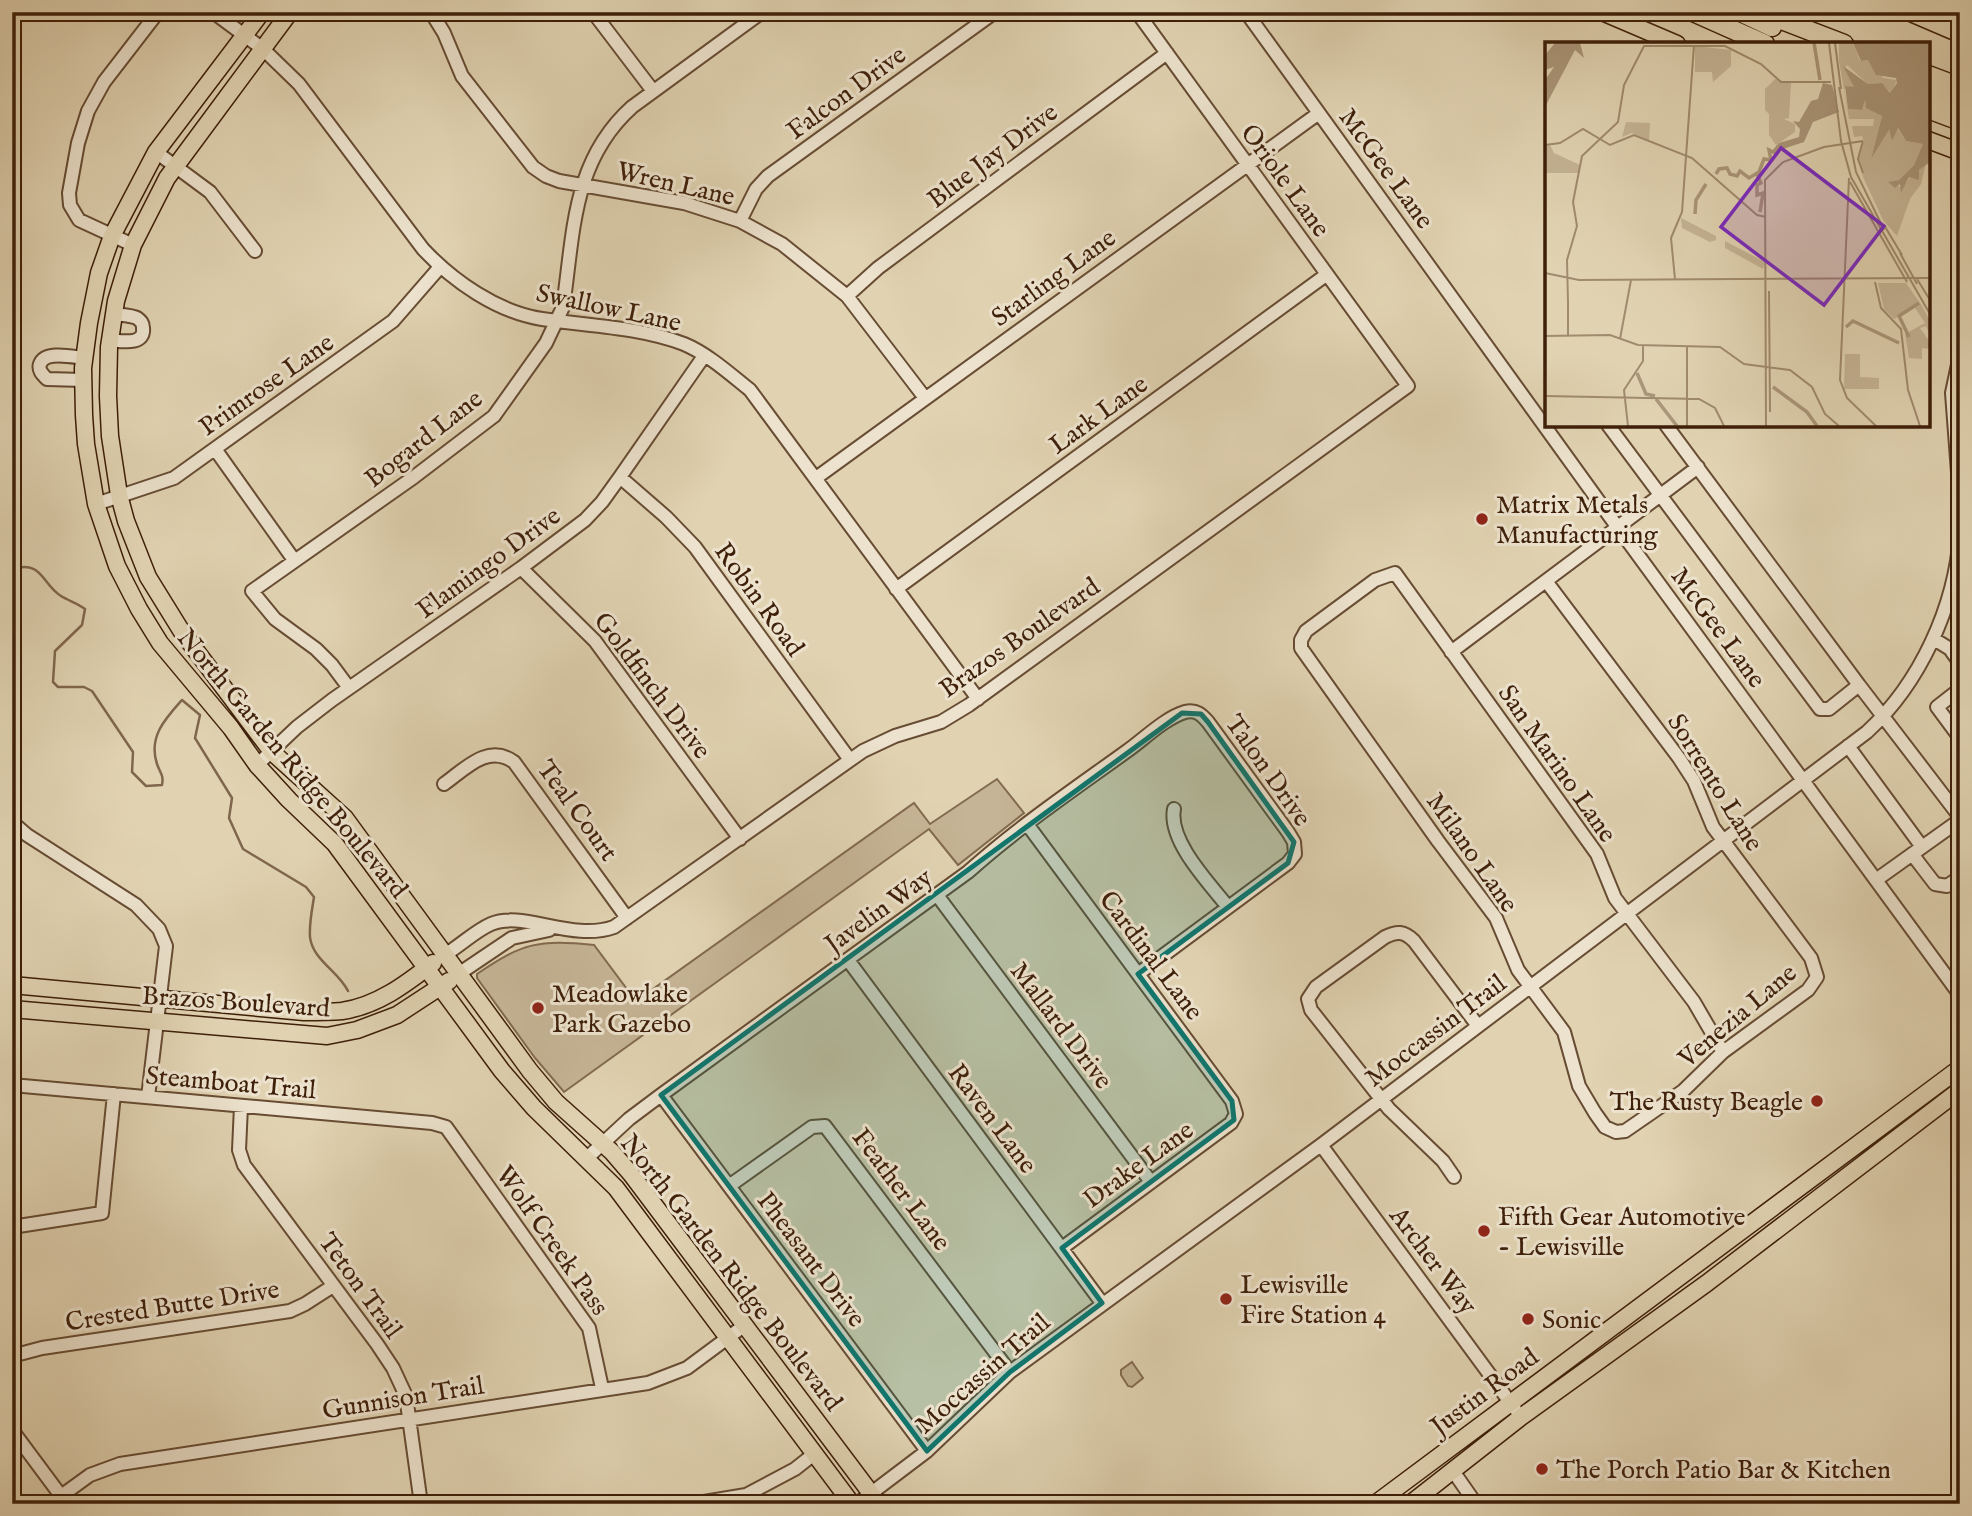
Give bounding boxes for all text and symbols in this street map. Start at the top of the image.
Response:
street label: Falcon Drive [781,39,913,148]
inset map [1545,42,1930,427]
street label: Blue Jay Drive [921,96,1065,216]
street label: McGee Lane [1331,102,1441,236]
street label: Oriole Lane [1233,118,1337,244]
street label: Wren Lane [614,155,738,214]
street label: Starling Lane [985,222,1123,335]
street label: Swallow Lane [533,277,684,340]
street label: Primrose Lane [193,327,341,444]
street label: Lark Lane [1043,368,1155,462]
street label: Bogard Lane [358,383,490,496]
place label: Matrix Metals Manufacturing [1496,489,1658,552]
street label: Flamingo Drive [410,500,567,627]
marker: Matrix Metals Manufacturing [1474,511,1490,527]
street label: Robin Road [706,536,811,663]
street label: McGee Lane [1663,561,1773,695]
street label: Brazos Boulevard [933,571,1107,706]
street label: Goldfinch Drive [586,606,718,766]
street label: North Garden Ridge Boulevard [169,622,415,906]
street label: San Marino Lane [1490,678,1623,849]
street label: Talon Drive [1217,708,1318,833]
street label: Sorrento Lane [1659,708,1770,858]
street label: Teal Court [529,754,625,868]
street label: Milano Lane [1418,787,1525,919]
street label: Javelin Way [816,861,939,963]
street label: Cardinal Lane [1091,885,1210,1027]
street label: Mallard Drive [1002,956,1119,1096]
street label: Venezia Lane [1671,957,1804,1076]
street label: Moccassin Trail [1359,967,1514,1095]
place label: Meadowlake Park Gazebo [552,978,691,1041]
street label: Brazos Boulevard [141,979,331,1026]
marker: Meadowlake Park Gazebo [530,1000,546,1016]
street label: Raven Lane [940,1057,1044,1180]
street label: Steamboat Trail [144,1060,318,1107]
place label: The Rusty Beagle [1610,1086,1803,1119]
marker: The Rusty Beagle [1809,1093,1825,1109]
street label: Drake Lane [1077,1114,1201,1216]
street label: Feather Lane [844,1122,958,1258]
street label: North Garden Ridge Boulevard [612,1128,849,1418]
street label: Wolf Creek Pass [488,1160,616,1322]
street label: Pheasant Drive [749,1186,873,1334]
street label: Archer Way [1381,1200,1484,1321]
place label: Fifth Gear Automotive - Lewisville [1498,1201,1745,1264]
marker: Fifth Gear Automotive - Lewisville [1476,1223,1492,1239]
street label: Teton Trail [310,1227,410,1346]
place label: Lewisville Fire Station 4 [1240,1269,1386,1332]
street label: Crested Butte Drive [63,1273,282,1340]
marker: Lewisville Fire Station 4 [1218,1291,1234,1307]
place label: Sonic [1542,1304,1601,1337]
street label: Moccassin Trail [909,1306,1058,1442]
marker: Sonic [1520,1311,1536,1327]
street label: Justin Road [1422,1341,1546,1445]
street label: Gunnison Trail [320,1369,487,1428]
place label: The Porch Patio Bar & Kitchen [1556,1454,1891,1487]
marker: The Porch Patio Bar & Kitchen [1534,1461,1550,1477]

